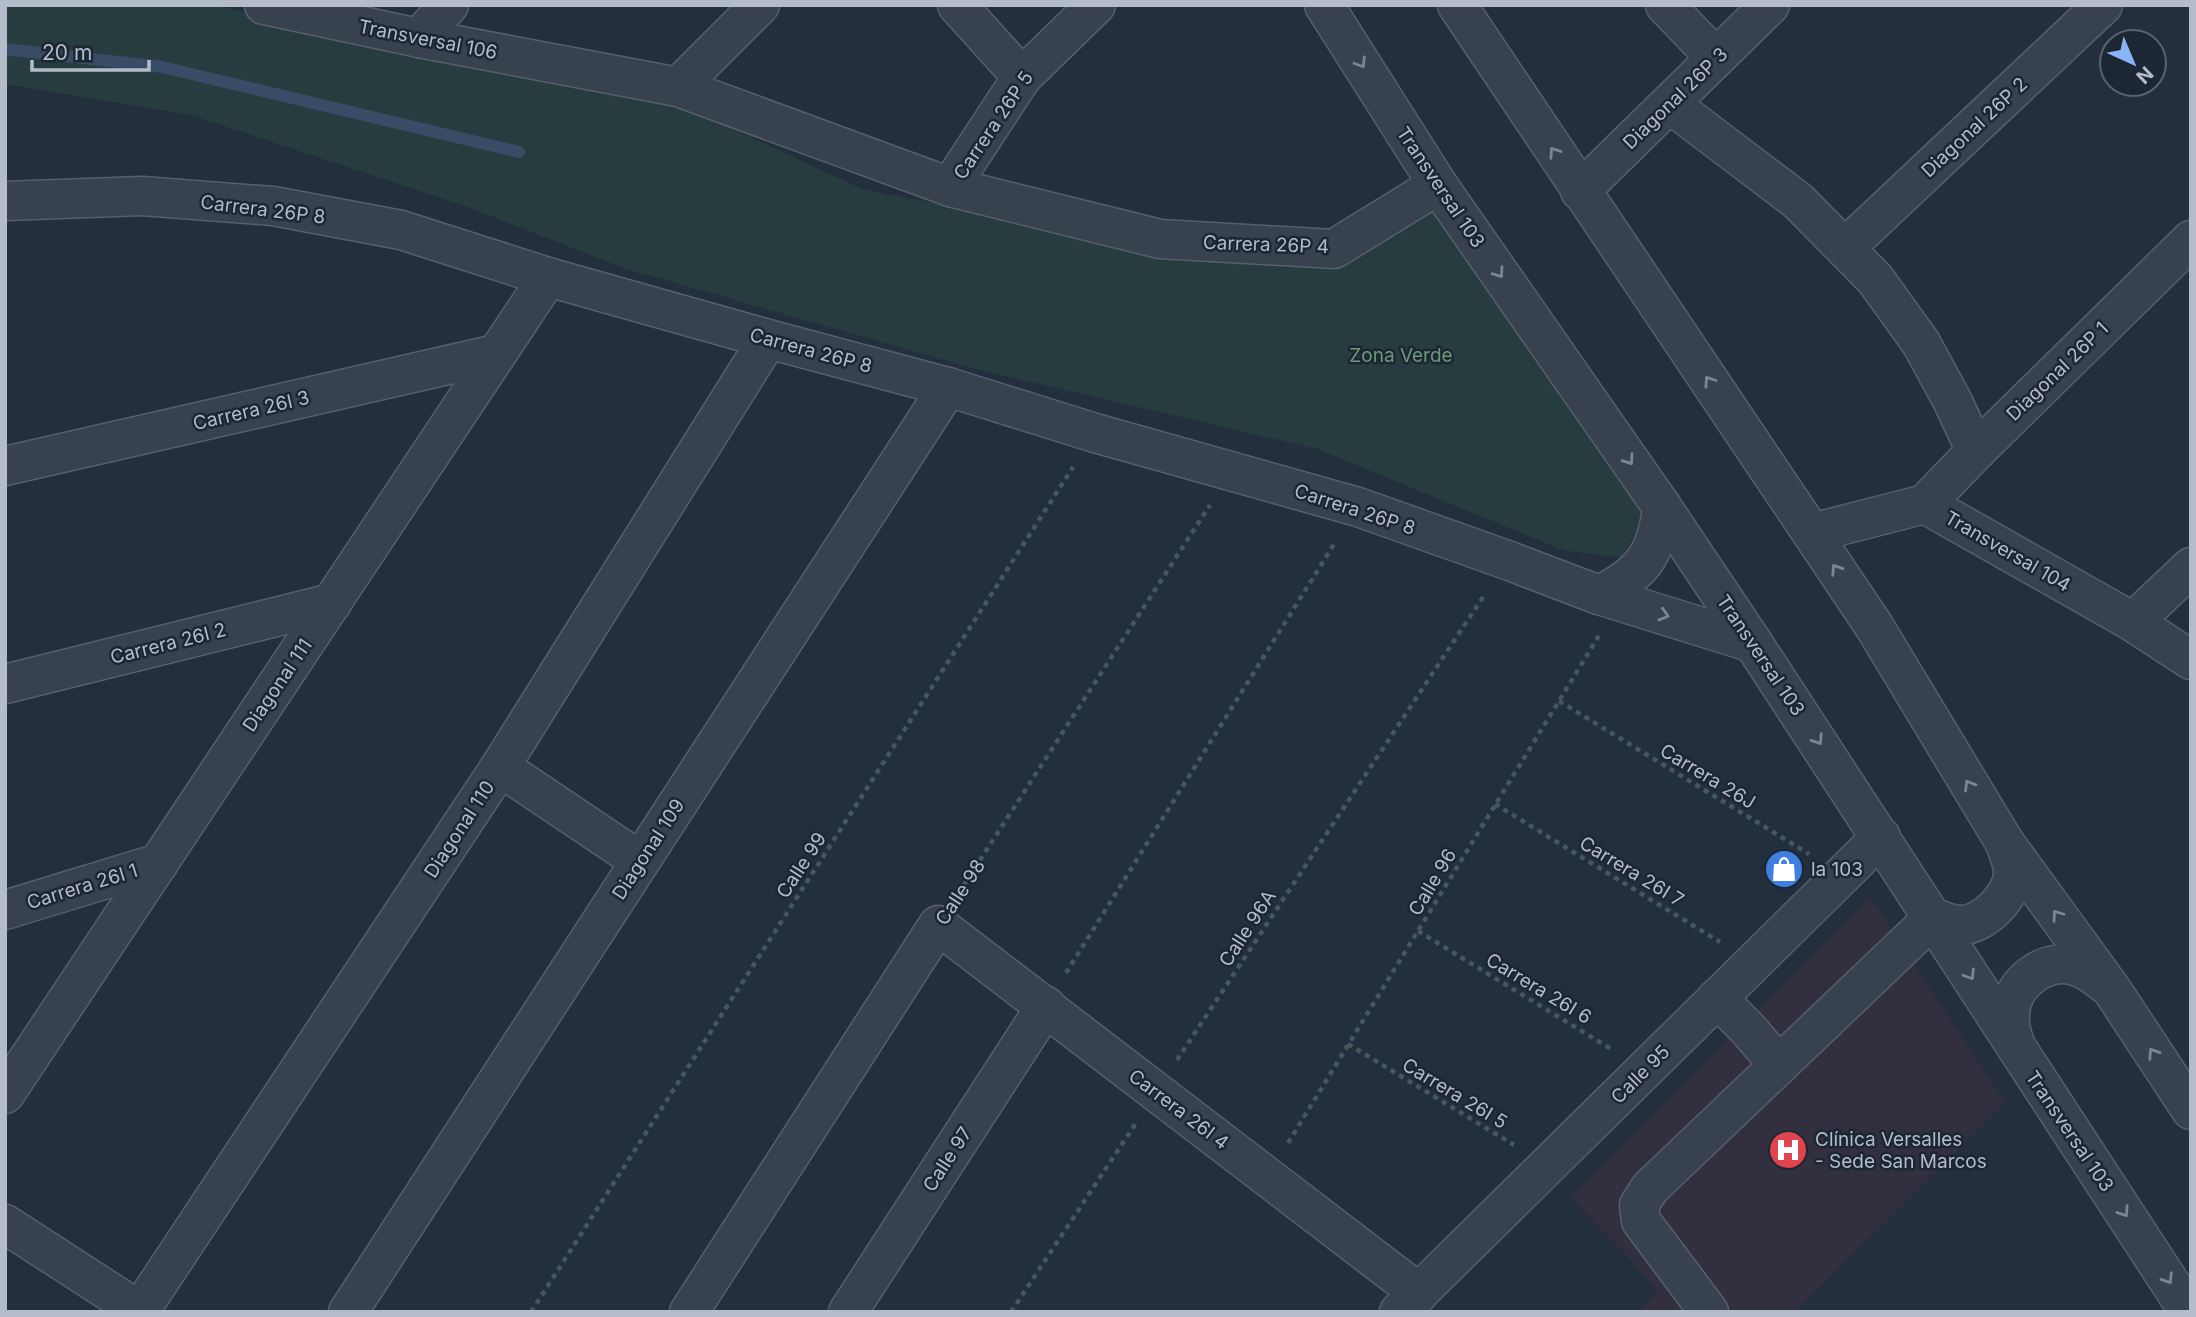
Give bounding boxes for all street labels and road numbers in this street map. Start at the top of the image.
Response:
street label: Transversal 106 [357,15,499,64]
street label: Diagonal 26P 3 [1618,43,1732,154]
street label: Carrera 26P 5 [949,67,1038,184]
street label: Diagonal 26P 2 [1917,72,2032,182]
street label: Transversal 103 [1392,122,1490,252]
street label: Carrera 26P 8 [199,190,327,229]
street label: Carrera 26P 4 [1203,231,1329,258]
street label: Diagonal 26P 1 [2002,317,2113,426]
street label: Carrera 26P 8 [747,323,875,378]
street label: Carrera 26I 3 [191,386,311,435]
street label: Carrera 26P 8 [1292,479,1418,540]
street label: Transversal 104 [1941,506,2075,597]
street label: Transversal 103 [1712,590,1810,720]
street label: Carrera 26I 2 [108,618,228,669]
street label: Diagonal 111 [238,634,317,736]
street label: Carrera 26J [1656,739,1760,814]
street label: Diagonal 110 [419,776,499,882]
street label: Diagonal 109 [607,795,689,904]
street label: Calle 99 [772,828,831,902]
street label: Carrera 26I 7 [1575,831,1688,912]
street label: Calle 96 [1404,845,1461,920]
street label: Calle 98 [931,855,990,929]
street label: Carrera 26I 1 [24,859,140,914]
street label: Calle 96A [1214,886,1281,971]
street label: Carrera 26I 6 [1482,948,1596,1029]
street label: Calle 95 [1606,1040,1674,1108]
street label: Carrera 26I 5 [1398,1053,1511,1134]
street label: Carrera 26I 4 [1124,1064,1233,1154]
street label: Transversal 103 [2021,1066,2119,1196]
street label: Calle 97 [918,1123,977,1196]

